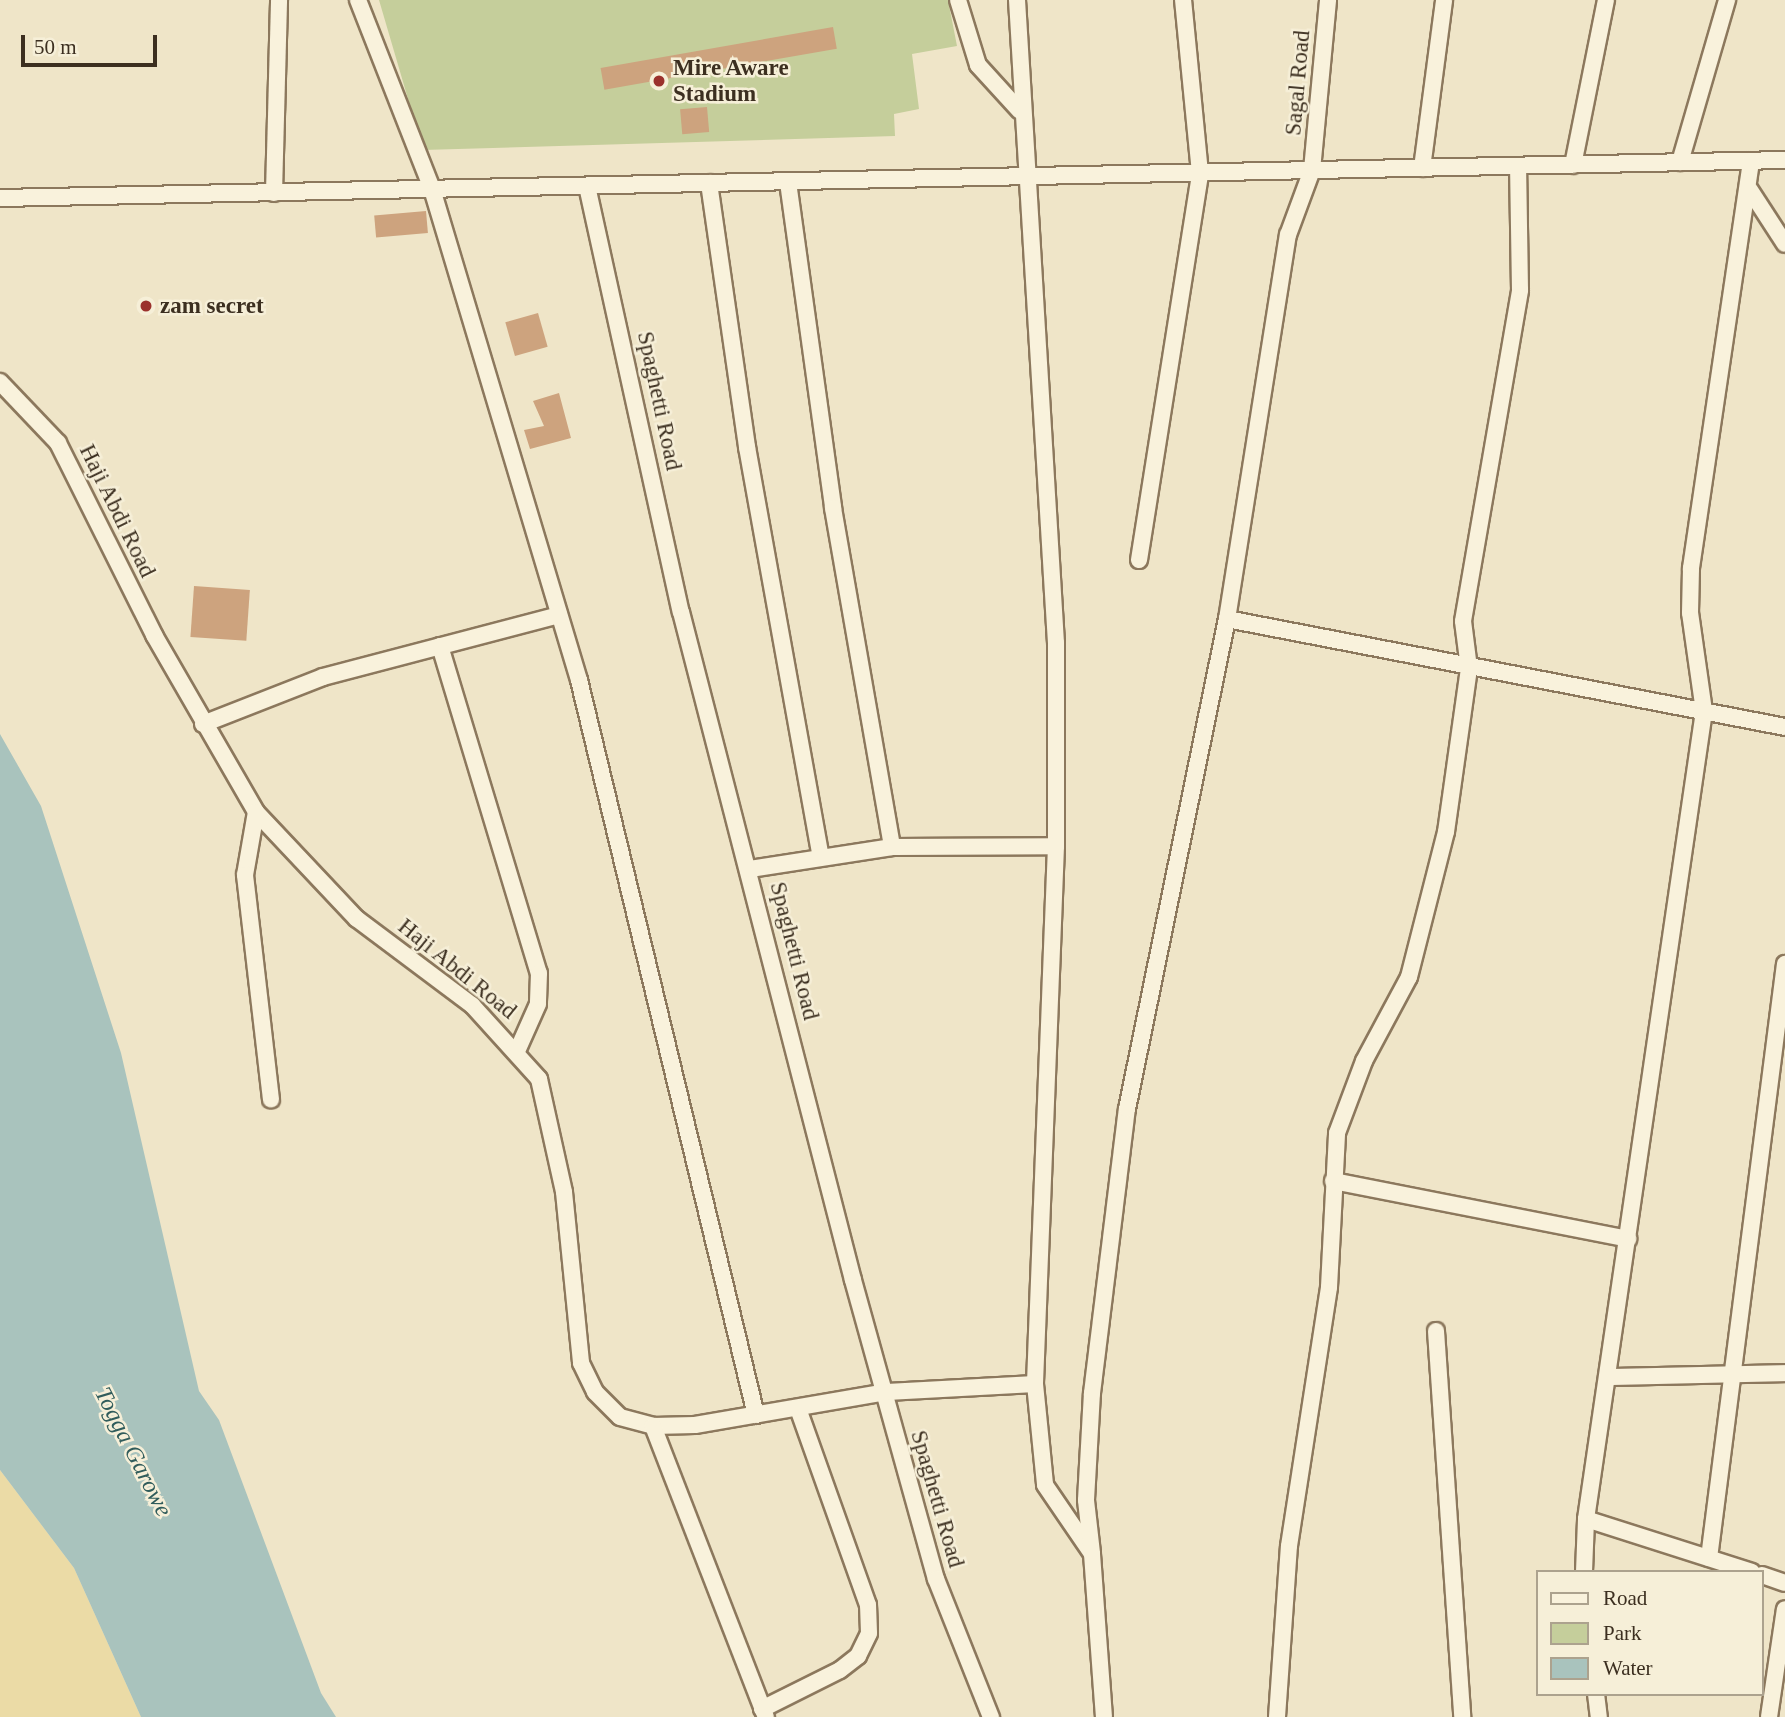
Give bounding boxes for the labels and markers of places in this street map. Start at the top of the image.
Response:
place label: Mire Aware Stadium [673,54,790,108]
marker: Mire Aware Stadium [651,73,667,89]
place label: zam secret [160,292,264,320]
marker: zam secret [138,298,154,314]

